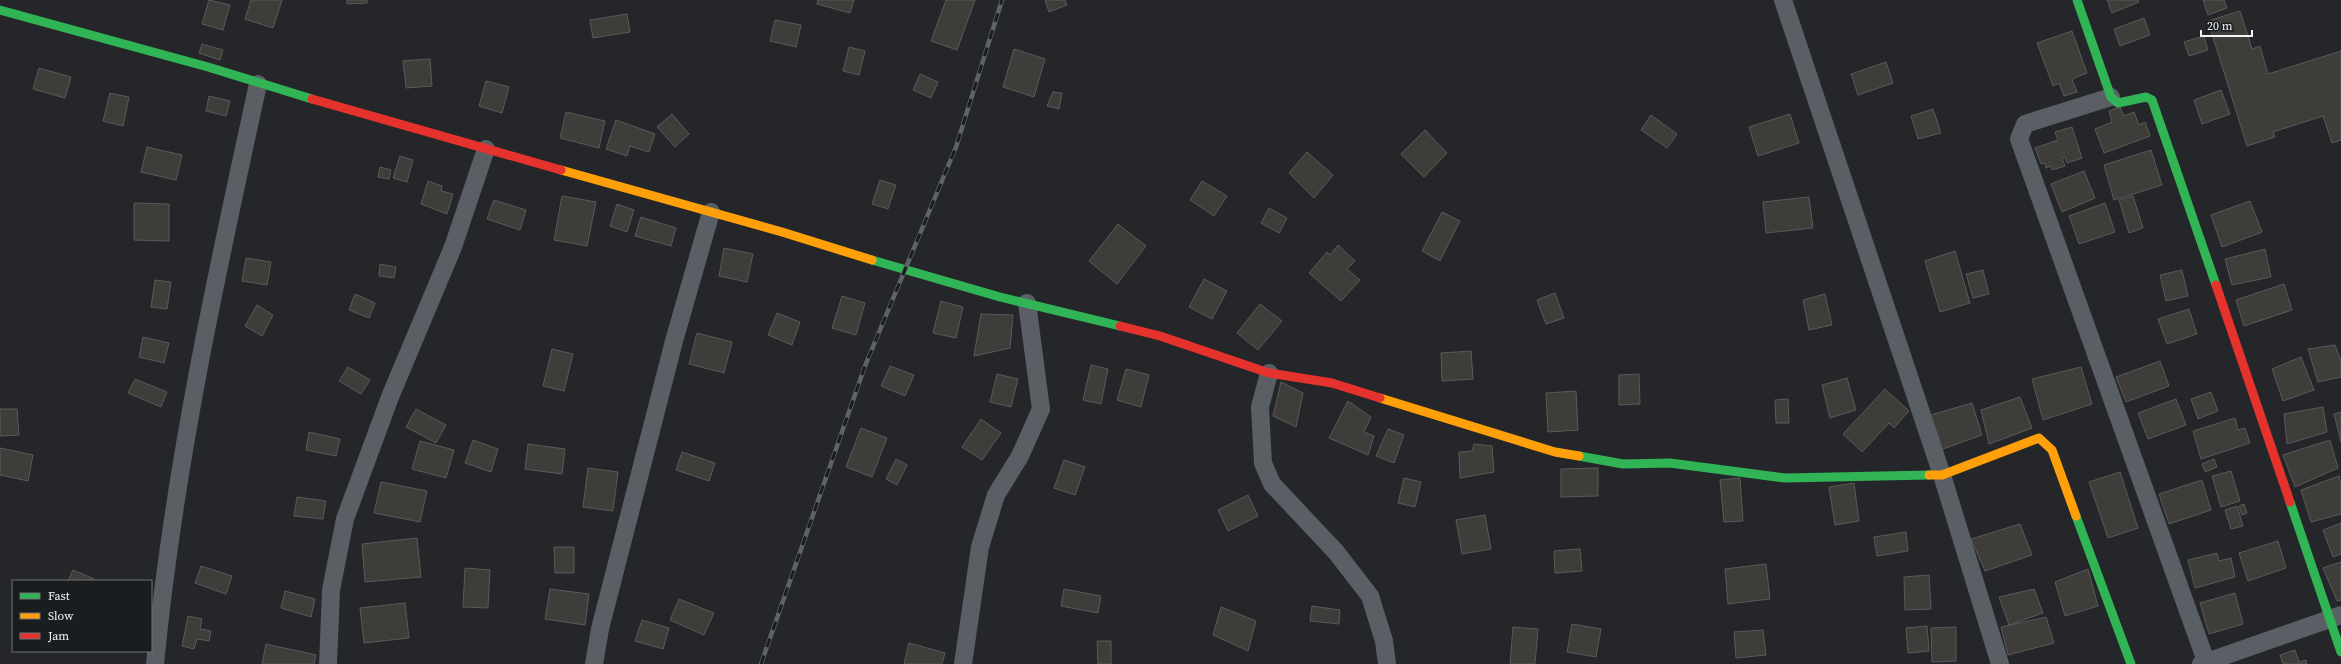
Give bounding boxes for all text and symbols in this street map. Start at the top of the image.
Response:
scale bar [2201,12,2252,38]
text: 20 m [2207,18,2233,34]
legend [12,580,152,652]
text: Fast [48,588,70,604]
text: Slow [48,608,74,624]
text: Jam [47,628,69,644]

